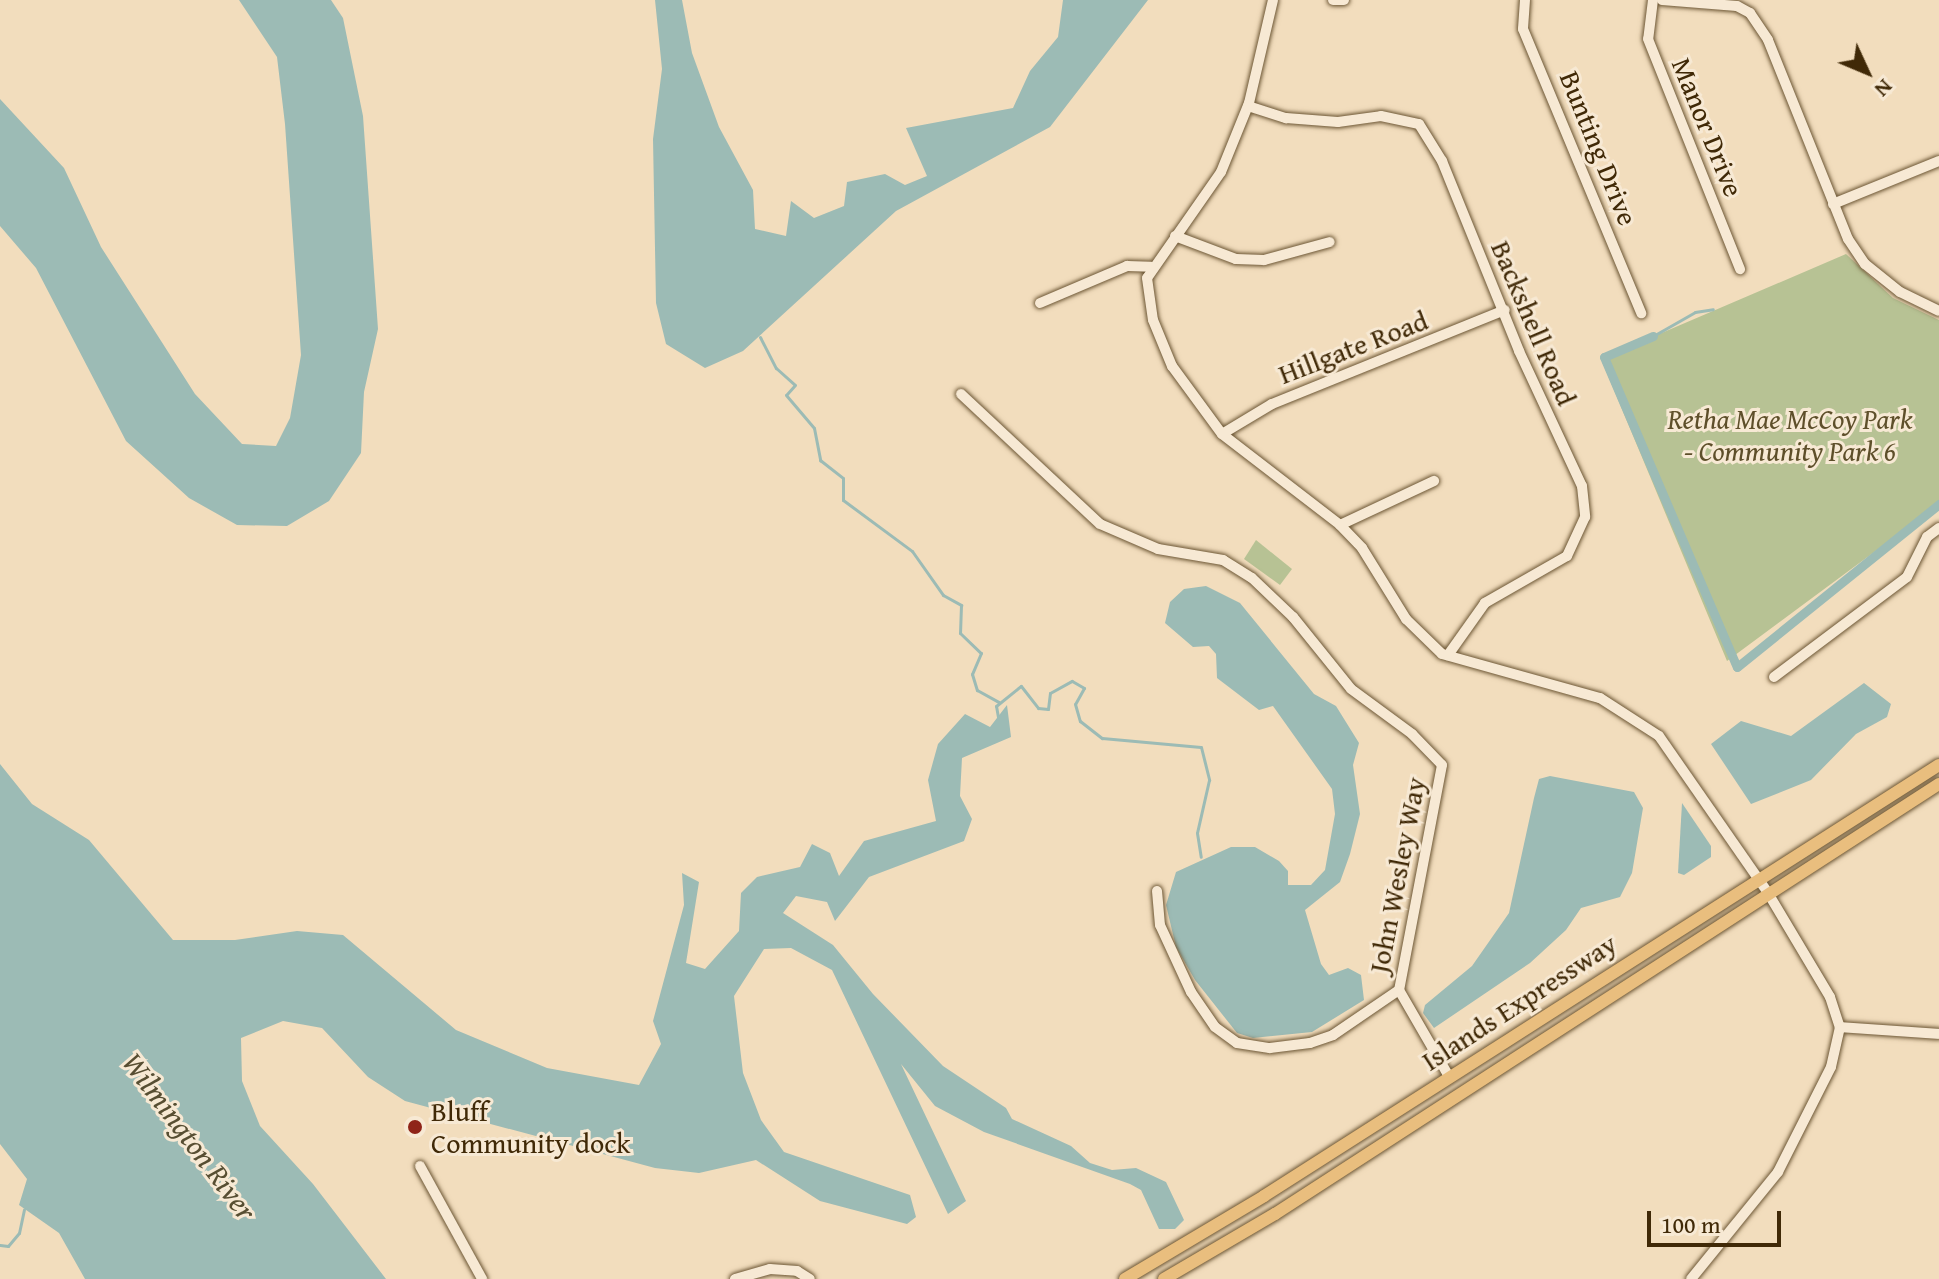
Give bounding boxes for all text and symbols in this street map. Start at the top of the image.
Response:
north arrow [1827,32,1907,112]
street label: Manor Drive [1665,53,1751,201]
street label: Bunting Drive [1553,66,1645,230]
text: N [1868,72,1901,105]
street label: Backshell Road [1484,236,1584,410]
street label: Hillgate Road [1274,303,1432,391]
park label: Retha Mae McCoy Park - Community Park 6 [1667,402,1913,468]
street label: John Wesley Way [1362,774,1432,976]
street label: Islands Expressway [1415,927,1623,1077]
water label: Wilmington River [115,1045,265,1227]
place label: Bluff Community dock [431,1094,630,1160]
marker: Bluff Community dock [406,1118,424,1136]
scale bar [1651,1195,1785,1245]
text: 100 m [1661,1207,1721,1242]

